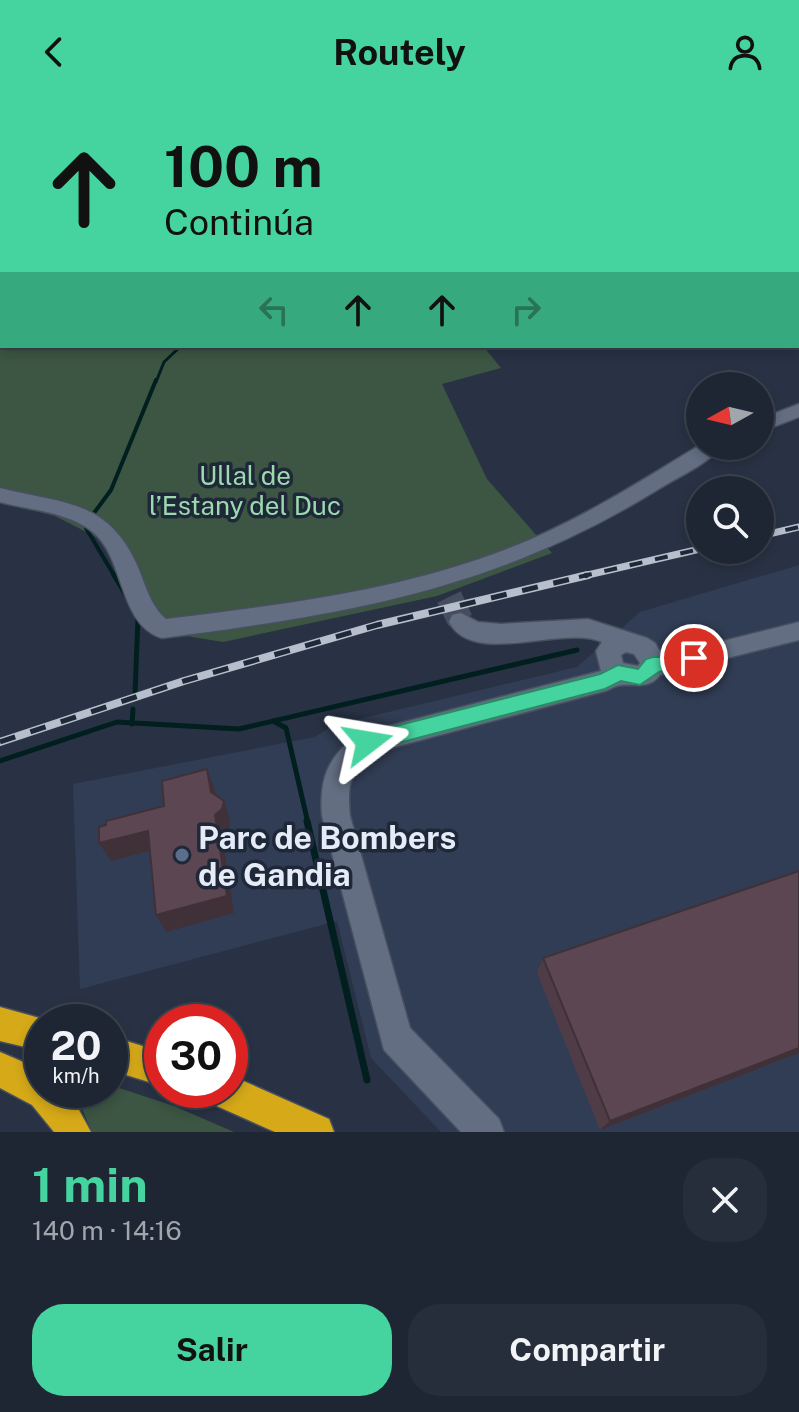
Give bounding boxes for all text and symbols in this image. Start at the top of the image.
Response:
icon: back [32,30,76,74]
icon: person [723,30,767,74]
text: Routely [333,31,466,73]
text: 100 m [164,134,323,200]
icon: ahead [32,136,136,240]
text: Continúa [164,201,314,243]
icon: left [252,288,296,332]
icon: ahead [336,288,380,332]
icon: ahead [420,288,464,332]
icon: right [504,288,548,332]
north arrow [686,372,774,460]
map controls [686,372,774,564]
park label: Ullal de l’Estany del Duc [149,460,341,521]
button: search [686,476,774,564]
pin [660,624,728,692]
icon: arrive [672,636,716,680]
position arrow [326,700,410,784]
place label: Parc de Bombers de Gandia [198,819,456,893]
marker: Parc de Bombers de Gandia [173,846,191,864]
speed limit sign: 30 [144,1004,248,1108]
text: 20 [50,1022,102,1069]
text: km/h [52,1064,100,1088]
text: 1 min [32,1156,148,1213]
button: close [683,1158,767,1242]
text: 140 m · 14:16 [32,1215,182,1246]
button: Salir [32,1304,392,1396]
button: Compartir [408,1304,767,1396]

